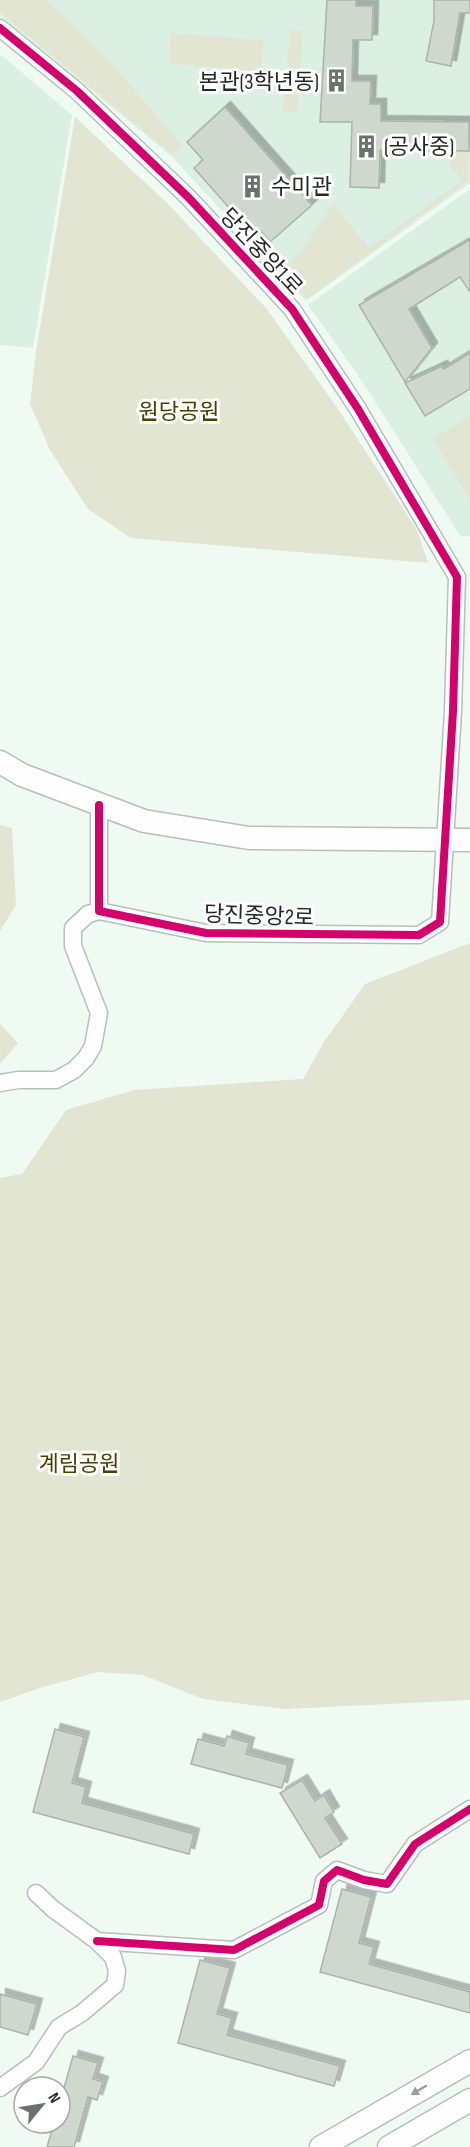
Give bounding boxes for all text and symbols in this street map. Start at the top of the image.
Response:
building icon: 본관(3학년동) [324,68,350,94]
place label: 본관(3학년동) [199,69,319,96]
building icon: (공사중) [353,133,379,159]
place label: (공사중) [384,134,454,161]
building icon: 수미관 [240,173,266,199]
place label: 수미관 [271,174,332,201]
street label: 당진중앙1로 [214,203,308,301]
park label: 원당공원 [139,399,219,426]
street label: 당진중앙2로 [203,901,315,932]
park label: 계림공원 [39,1451,119,1478]
north arrow [12,2075,72,2135]
one-way arrow [411,2085,427,2096]
text: N [43,2090,64,2107]

